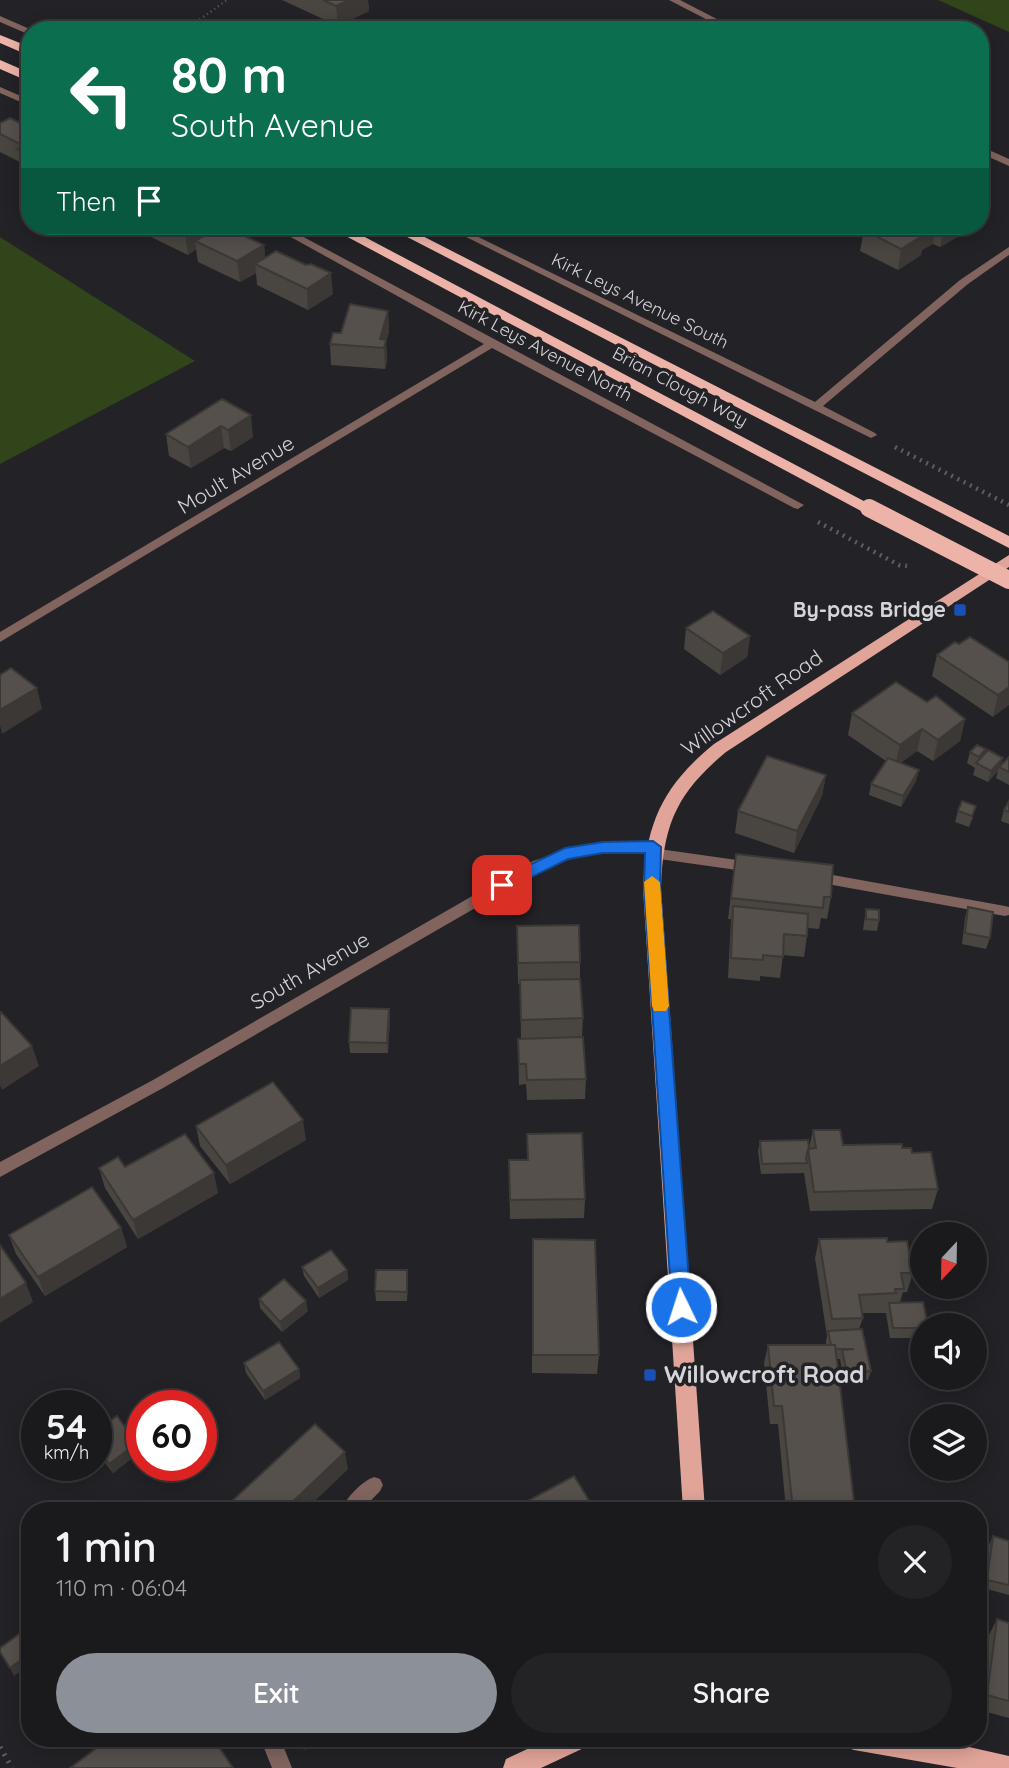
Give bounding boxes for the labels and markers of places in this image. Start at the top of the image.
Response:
place label: By-pass Bridge [793,596,946,622]
marker: By-pass Bridge [952,602,968,618]
pin [472,855,532,915]
place label: Willowcroft Road [664,1359,864,1389]
marker: Willowcroft Road [642,1367,658,1383]

